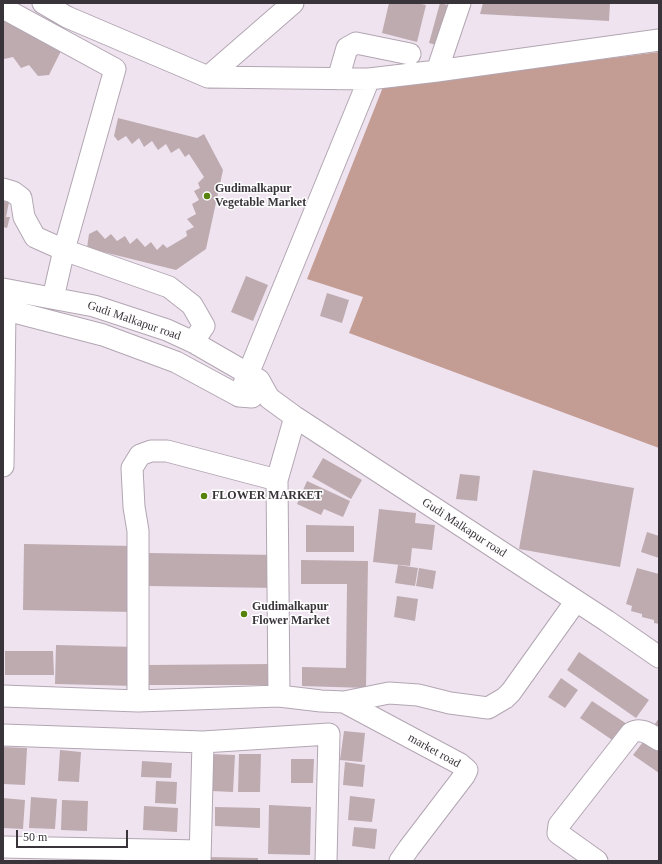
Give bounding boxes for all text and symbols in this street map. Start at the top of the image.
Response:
place label: Gudimalkapur Vegetable Market [215,182,306,210]
marker: Gudimalkapur Vegetable Market [202,191,212,201]
street label: Gudi Malkapur road [85,298,183,344]
place label: FLOWER MARKET [212,489,322,503]
marker: FLOWER MARKET [199,491,209,501]
street label: Gudi Malkapur road [419,495,509,561]
place label: Gudimalkapur Flower Market [252,600,330,628]
marker: Gudimalkapur Flower Market [239,609,249,619]
street label: market road [405,731,463,771]
scale bar [18,822,130,848]
text: 50 m [23,830,47,844]

